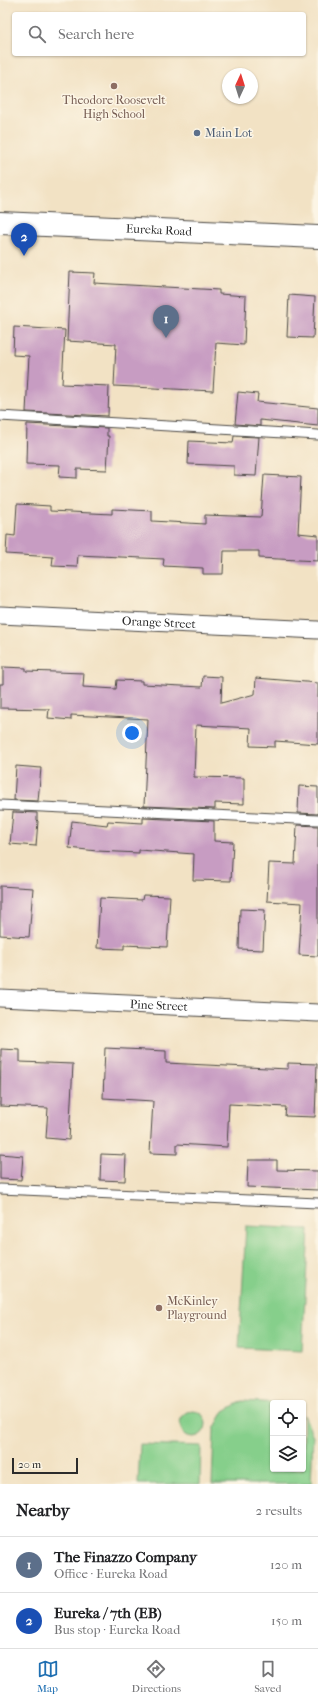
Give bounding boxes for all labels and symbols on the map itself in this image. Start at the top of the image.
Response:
north arrow [222,68,258,104]
marker: Theodore Roosevelt High School [109,81,119,91]
place label: Theodore Roosevelt High School [62,93,166,121]
place label: Main Lot [205,126,253,140]
marker: Main Lot [192,128,202,138]
street label: Eureka Road [126,222,193,238]
pin: 2 [11,223,37,256]
pin: 1 [153,305,179,338]
street label: Orange Street [122,614,197,631]
your location [122,723,142,743]
street label: Pine Street [130,997,189,1014]
place label: McKinley Playground [167,1294,227,1322]
marker: McKinley Playground [154,1303,164,1313]
scale bar [12,1456,78,1475]

